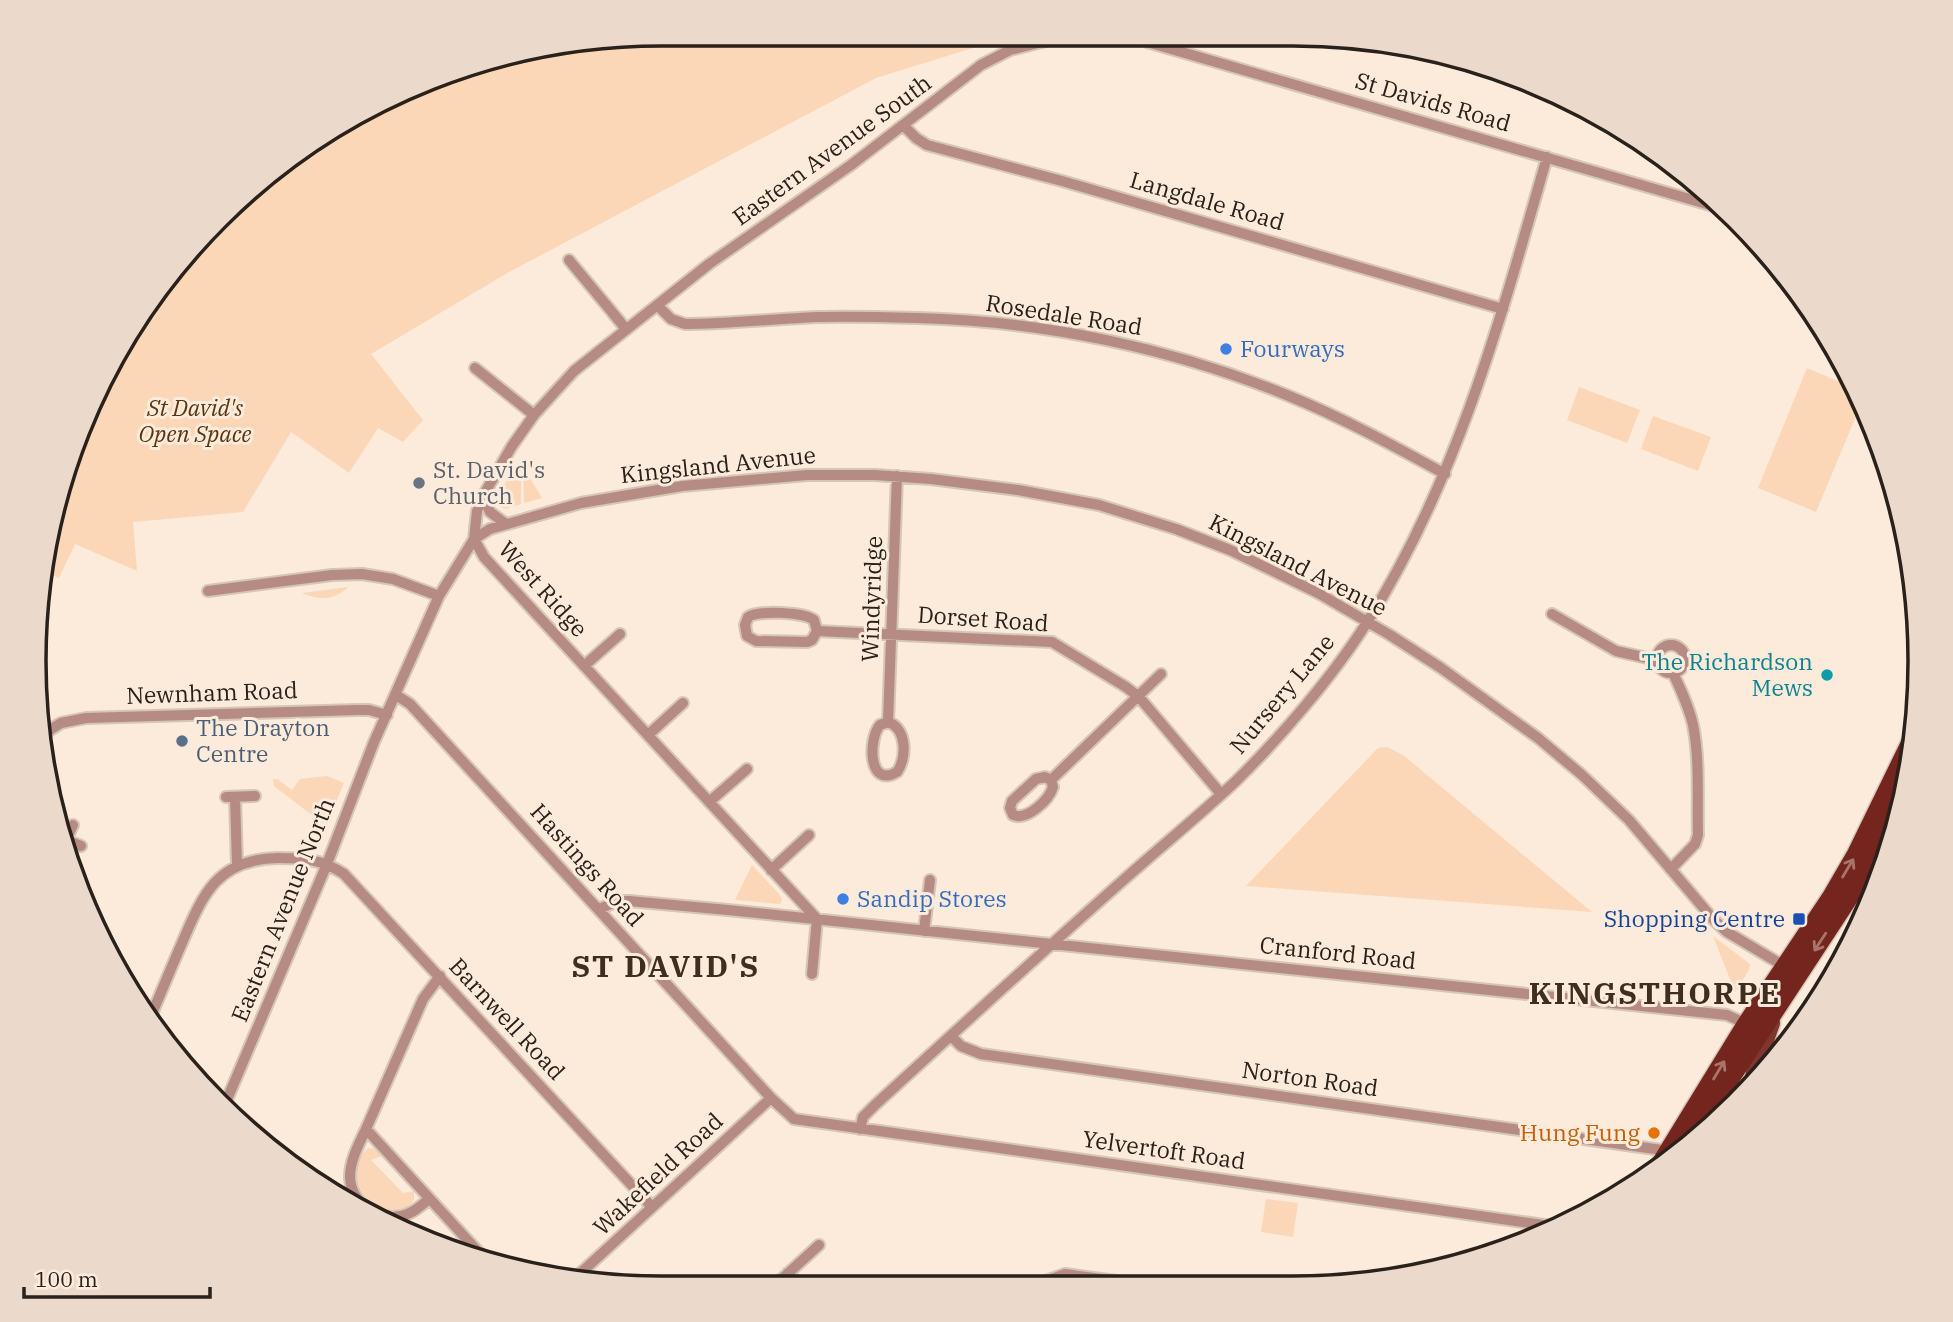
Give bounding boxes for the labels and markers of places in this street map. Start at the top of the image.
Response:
place label: Fourways [1240,333,1345,363]
marker: Fourways [1218,341,1234,357]
place label: St. David's Church [433,454,545,510]
marker: St. David's Church [411,475,427,491]
place label: The Richardson Mews [1641,646,1813,702]
marker: The Richardson Mews [1819,667,1835,683]
place label: The Drayton Centre [196,712,330,768]
marker: The Drayton Centre [174,733,190,749]
place label: Sandip Stores [857,883,1007,913]
marker: Sandip Stores [835,891,851,907]
place label: Shopping Centre [1604,903,1785,933]
marker: Shopping Centre [1791,911,1807,927]
place label: Hung Fung [1520,1117,1640,1147]
marker: Hung Fung [1646,1125,1662,1141]

